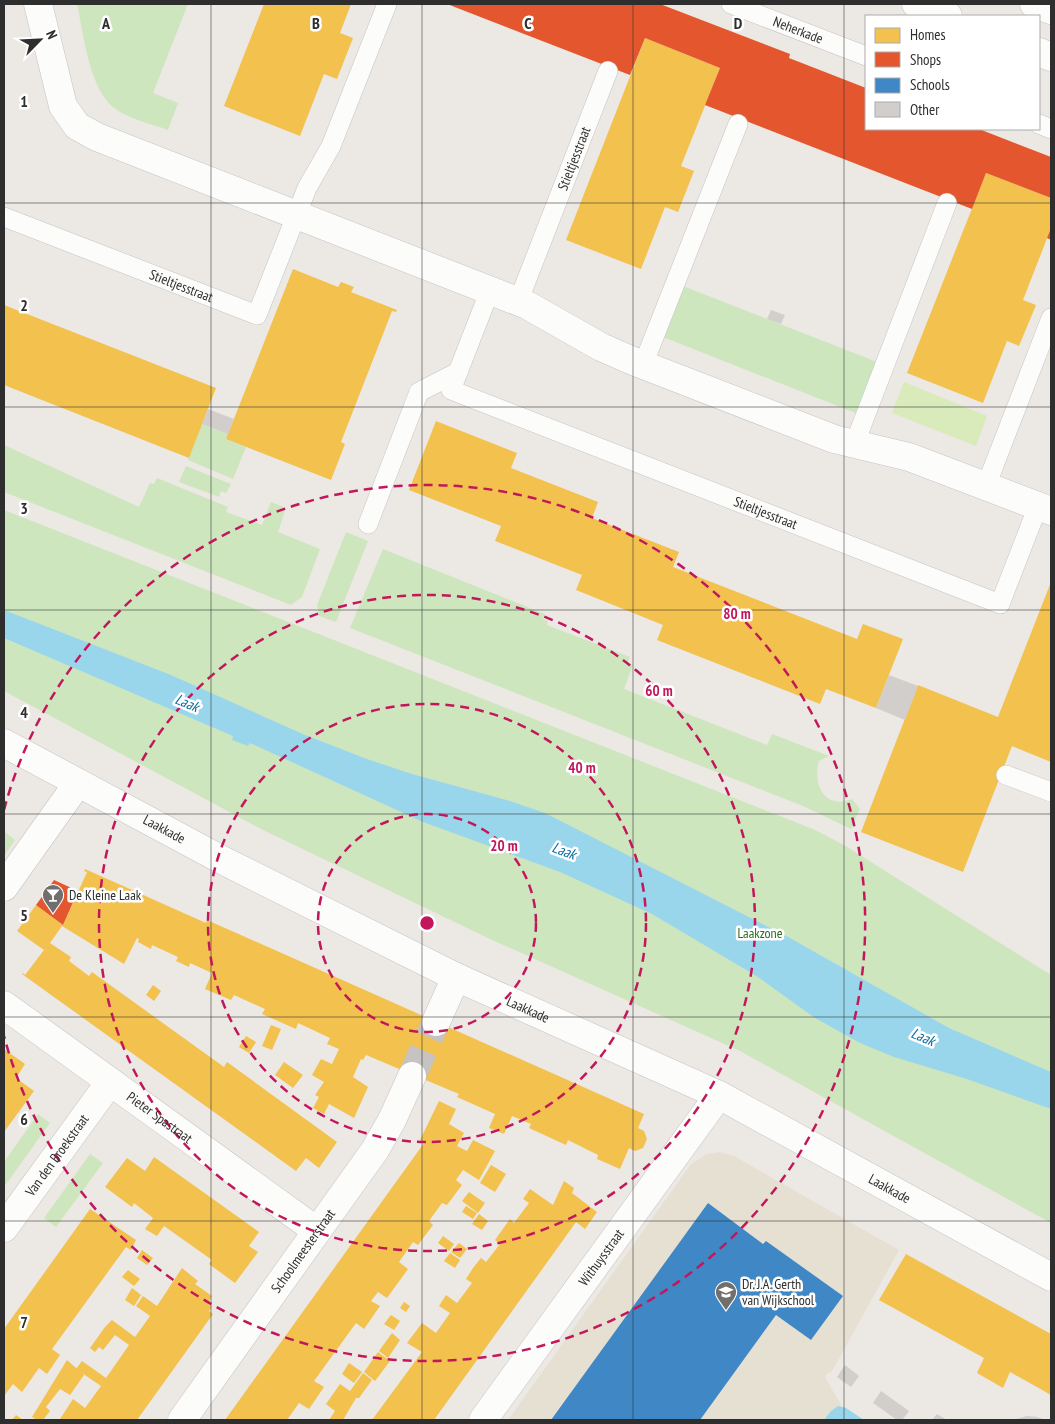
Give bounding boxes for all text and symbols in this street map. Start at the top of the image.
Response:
street label: Neherkade [771,12,826,48]
text: A [101,13,111,33]
text: B [312,13,320,33]
text: C [524,13,532,33]
text: D [734,13,743,33]
north arrow [15,15,65,65]
legend [865,15,1040,130]
text: Homes [910,25,946,44]
text: N [42,28,62,42]
text: Shops [910,50,941,69]
text: Schools [910,75,950,94]
text: 1 [20,91,28,111]
text: Other [910,100,940,119]
street label: Stieltjesstraat [553,124,594,193]
street label: Stieltjesstraat [147,265,216,306]
text: 2 [20,295,28,315]
street label: Stieltjesstraat [731,492,800,533]
text: 3 [20,498,28,518]
text: 80 m [723,604,751,623]
text: 60 m [645,681,673,700]
water label: Laak [173,689,204,717]
text: 4 [20,702,28,722]
text: 40 m [568,758,596,777]
street label: Laakkade [140,810,189,848]
text: 20 m [490,836,518,855]
water label: Laak [550,838,581,864]
bar icon: De Kleine Laak [41,883,65,914]
place label: De Kleine Laak [69,886,142,904]
text: 5 [20,905,28,925]
centre of rings [418,914,436,932]
park label: Laakzone [737,924,783,942]
street label: Laakkade [504,992,553,1027]
water label: Laak [909,1023,940,1051]
street label: Pieter Spastraat [123,1088,196,1147]
text: 6 [20,1109,28,1129]
street label: Van den Broekstraat [21,1111,93,1200]
street label: Laakkade [866,1170,914,1207]
street label: Schoolmeesterstraat [267,1205,339,1296]
street label: Withuysstraat [574,1225,628,1289]
place label: Dr. J.A. Gerth van Wijkschool [742,1275,815,1309]
school or university icon: Dr. J.A. Gerth van Wijkschool [714,1280,738,1311]
text: 7 [20,1312,28,1332]

